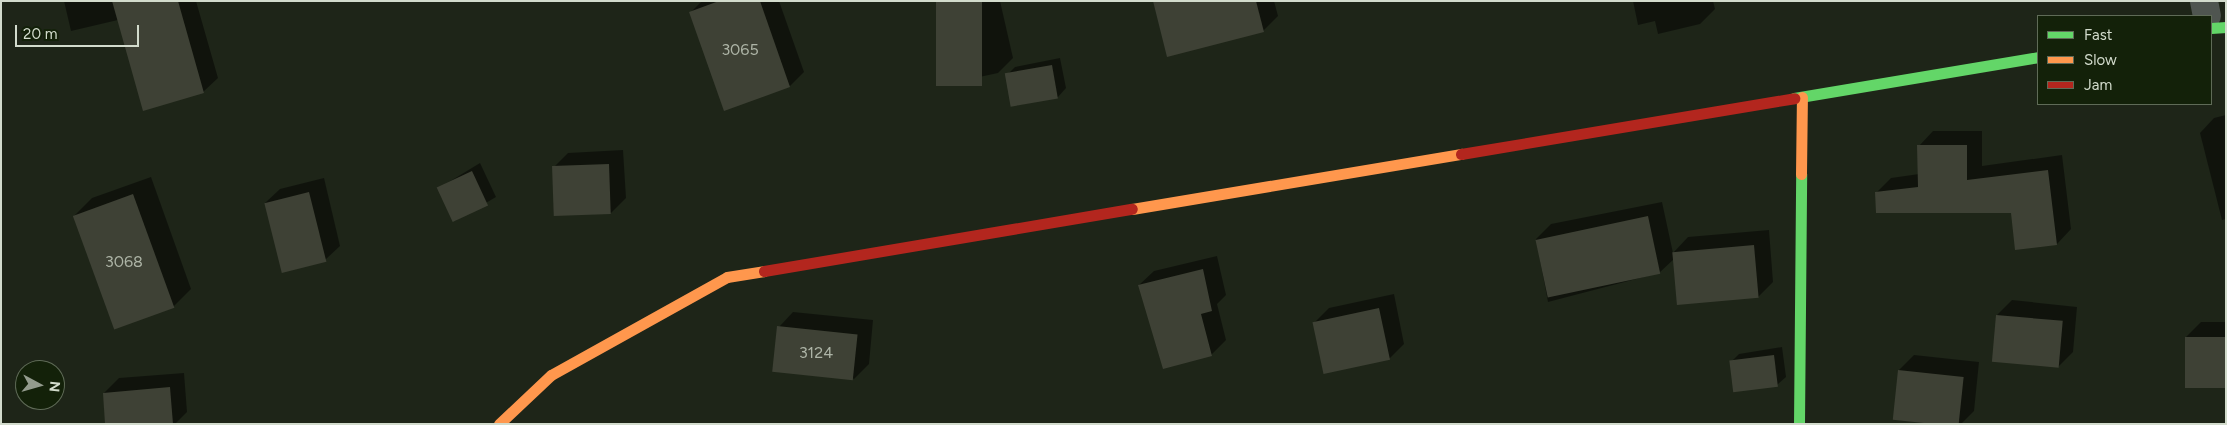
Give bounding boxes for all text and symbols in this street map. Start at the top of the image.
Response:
scale bar [18,15,141,47]
legend [2037,15,2212,105]
text: 20 m [23,25,57,43]
text: Fast [2084,26,2112,44]
house number: 3065 [721,40,759,60]
text: Slow [2084,51,2117,69]
text: Jam [2084,76,2112,94]
house number: 3068 [105,252,143,272]
house number: 3124 [799,343,833,363]
north arrow [15,360,65,410]
text: N [45,380,63,393]

